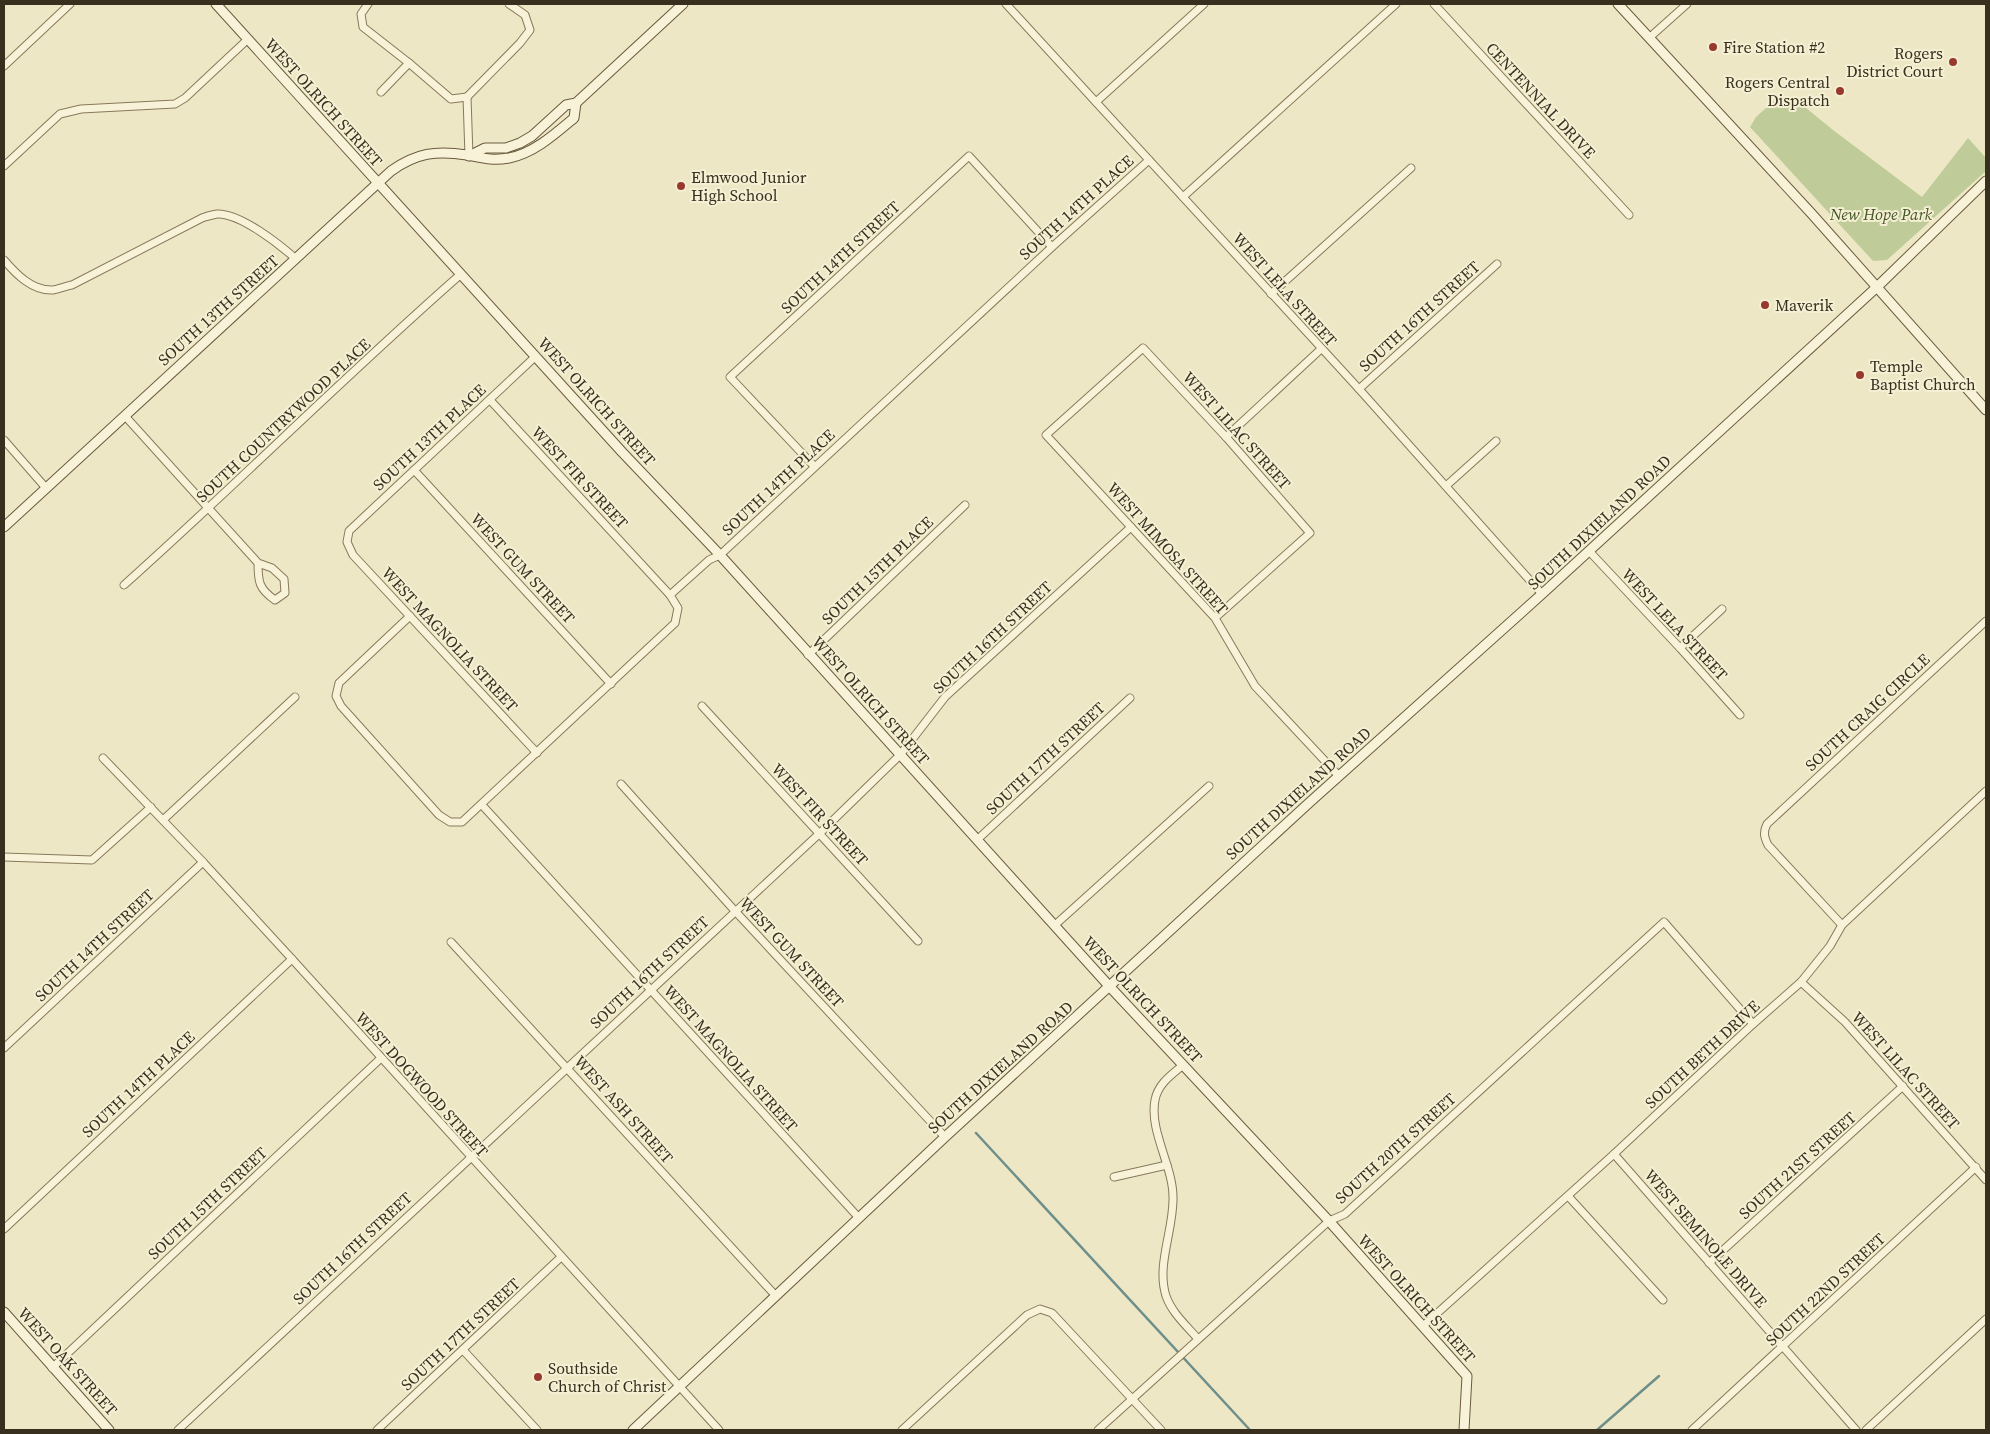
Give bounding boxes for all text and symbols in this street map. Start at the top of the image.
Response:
street label: WEST OLRICH STREET [260,33,388,171]
place label: Fire Station #2 [1723,36,1825,58]
street label: CENTENNIAL DRIVE [1481,37,1601,163]
marker: Fire Station #2 [1707,41,1719,53]
place label: Rogers District Court [1846,42,1944,82]
marker: Rogers District Court [1947,56,1959,68]
place label: Rogers Central Dispatch [1725,71,1830,111]
marker: Rogers Central Dispatch [1834,85,1846,97]
street label: SOUTH 14TH PLACE [1014,149,1138,264]
place label: Elmwood Junior High School [691,166,807,206]
marker: Elmwood Junior High School [675,180,687,192]
street label: SOUTH 14TH STREET [776,196,905,318]
park label: New Hope Park [1829,203,1932,225]
street label: WEST LELA STREET [1228,227,1342,351]
street label: SOUTH 13TH STREET [153,250,283,370]
street label: SOUTH 16TH STREET [1354,256,1484,376]
place label: Maverik [1775,294,1833,316]
marker: Maverik [1759,299,1771,311]
street label: WEST OLRICH STREET [533,332,661,470]
street label: SOUTH COUNTRYWOOD PLACE [191,333,375,507]
place label: Temple Baptist Church [1870,355,1976,395]
street label: WEST LILAC STREET [1178,366,1296,494]
marker: Temple Baptist Church [1854,369,1866,381]
street label: SOUTH 13TH PLACE [368,379,491,495]
street label: WEST FIR STREET [527,421,633,533]
street label: SOUTH 14TH PLACE [717,424,840,540]
street label: SOUTH DIXIELAND ROAD [1522,450,1676,594]
street label: WEST MIMOSA STREET [1103,477,1234,619]
street label: WEST GUM STREET [466,508,580,628]
street label: SOUTH 15TH PLACE [816,511,938,629]
street label: WEST MAGNOLIA STREET [377,562,523,716]
street label: WEST LELA STREET [1617,563,1733,685]
street label: SOUTH 16TH STREET [928,576,1057,698]
street label: WEST OLRICH STREET [807,631,935,769]
street label: SOUTH CRAIG CIRCLE [1800,648,1934,776]
street label: SOUTH 17TH STREET [981,697,1110,819]
street label: SOUTH DIXIELAND ROAD [1221,722,1375,864]
street label: WEST FIR STREET [767,758,873,870]
street label: SOUTH 14TH STREET [30,884,159,1006]
street label: WEST GUM STREET [735,892,849,1012]
street label: SOUTH 16TH STREET [585,911,714,1033]
street label: WEST OLRICH STREET [1078,931,1208,1067]
street label: WEST MAGNOLIA STREET [659,980,803,1136]
street label: SOUTH BETH DRIVE [1640,995,1764,1113]
street label: SOUTH DIXIELAND ROAD [923,996,1077,1138]
street label: WEST LILAC STREET [1847,1006,1965,1134]
street label: WEST DOGWOOD STREET [351,1007,494,1162]
street label: SOUTH 14TH PLACE [77,1026,200,1142]
street label: WEST ASH STREET [570,1050,679,1168]
street label: SOUTH 20TH STREET [1330,1088,1460,1208]
street label: SOUTH 21ST STREET [1734,1106,1861,1224]
street label: SOUTH 15TH STREET [143,1142,272,1264]
street label: WEST SEMINOLE DRIVE [1640,1164,1773,1312]
street label: SOUTH 16TH STREET [288,1187,417,1309]
street label: SOUTH 22ND STREET [1760,1227,1890,1350]
street label: WEST OLRICH STREET [1353,1229,1481,1367]
street label: SOUTH 17TH STREET [396,1273,525,1395]
street label: WEST OAK STREET [13,1302,123,1420]
place label: Southside Church of Christ [548,1357,667,1397]
marker: Southside Church of Christ [532,1371,544,1383]

